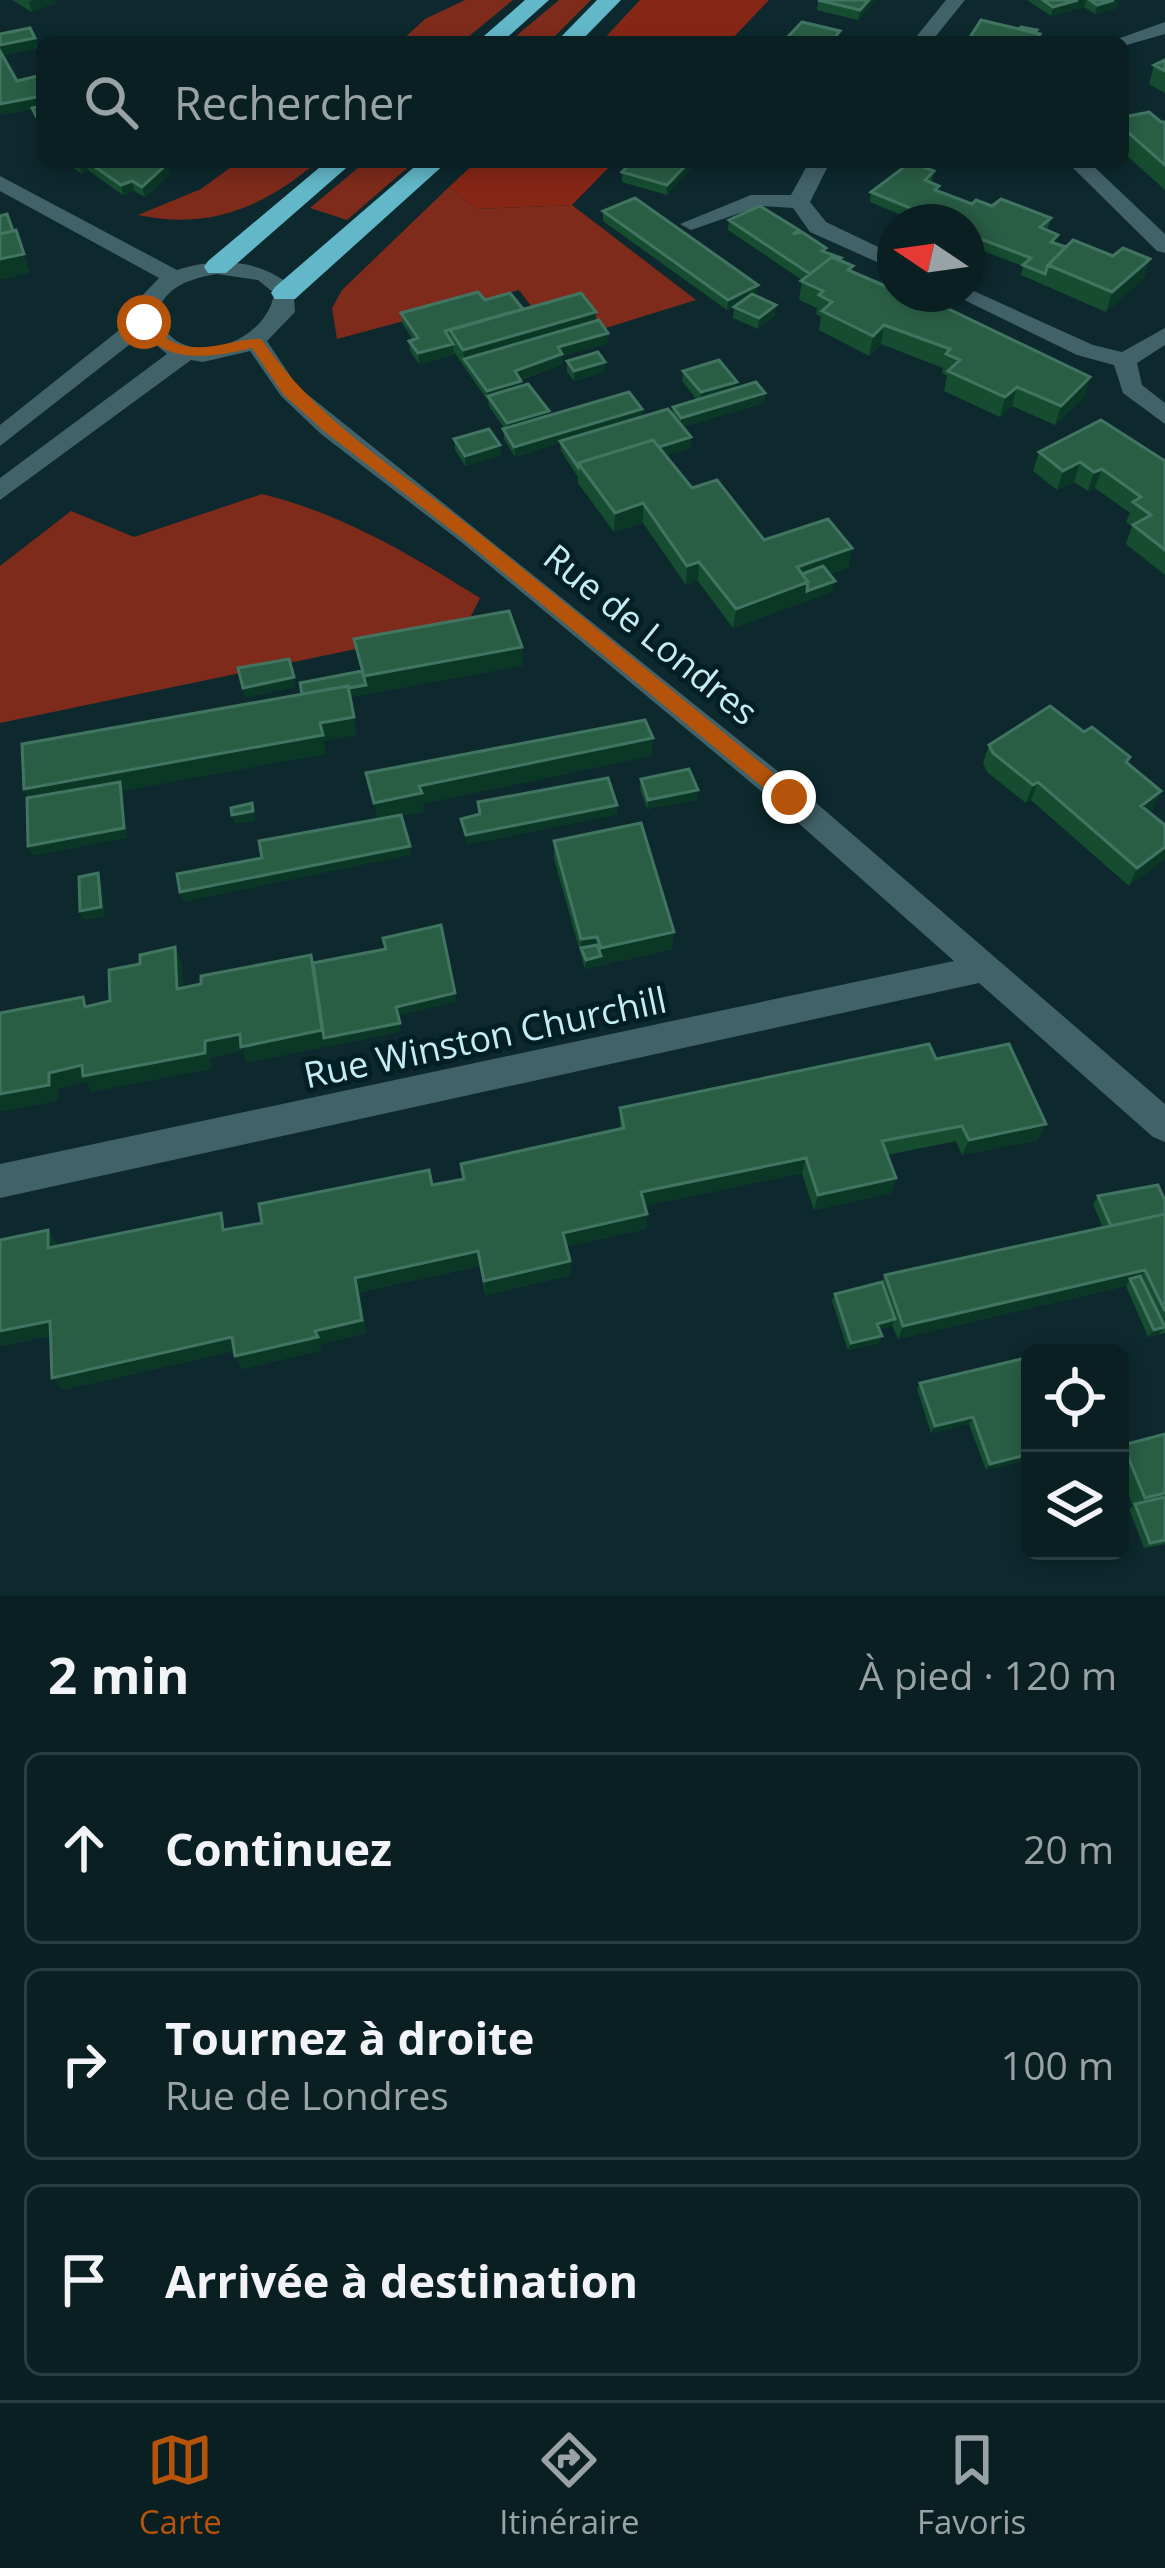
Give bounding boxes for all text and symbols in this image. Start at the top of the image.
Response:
search box [36,36,1129,168]
icon: search [78,69,144,135]
text: Rechercher [174,72,413,133]
north arrow [877,204,985,312]
route start [117,295,171,349]
street label: Rue de Londres [534,532,768,736]
route end [762,770,816,824]
street label: Rue Winston Churchill [299,975,671,1099]
map controls [1021,1344,1129,1560]
button: locate [1021,1344,1129,1452]
button: layers [1021,1452,1129,1560]
text: 2 min [48,1639,190,1709]
text: À pied · 120 m [859,1648,1117,1701]
icon: ahead [51,1815,117,1881]
text: Continuez [165,1818,392,1879]
text: 20 m [1023,1822,1114,1875]
text: Tournez à droite [165,2007,534,2068]
icon: right [51,2031,117,2097]
text: 100 m [1001,2038,1114,2091]
text: Rue de Londres [165,2068,449,2121]
icon: arrive [51,2247,117,2313]
text: Arrivée à destination [165,2250,638,2311]
tab: Carte [139,2427,222,2544]
tab: Itinéraire [499,2427,639,2544]
tab: Favoris [917,2427,1026,2544]

